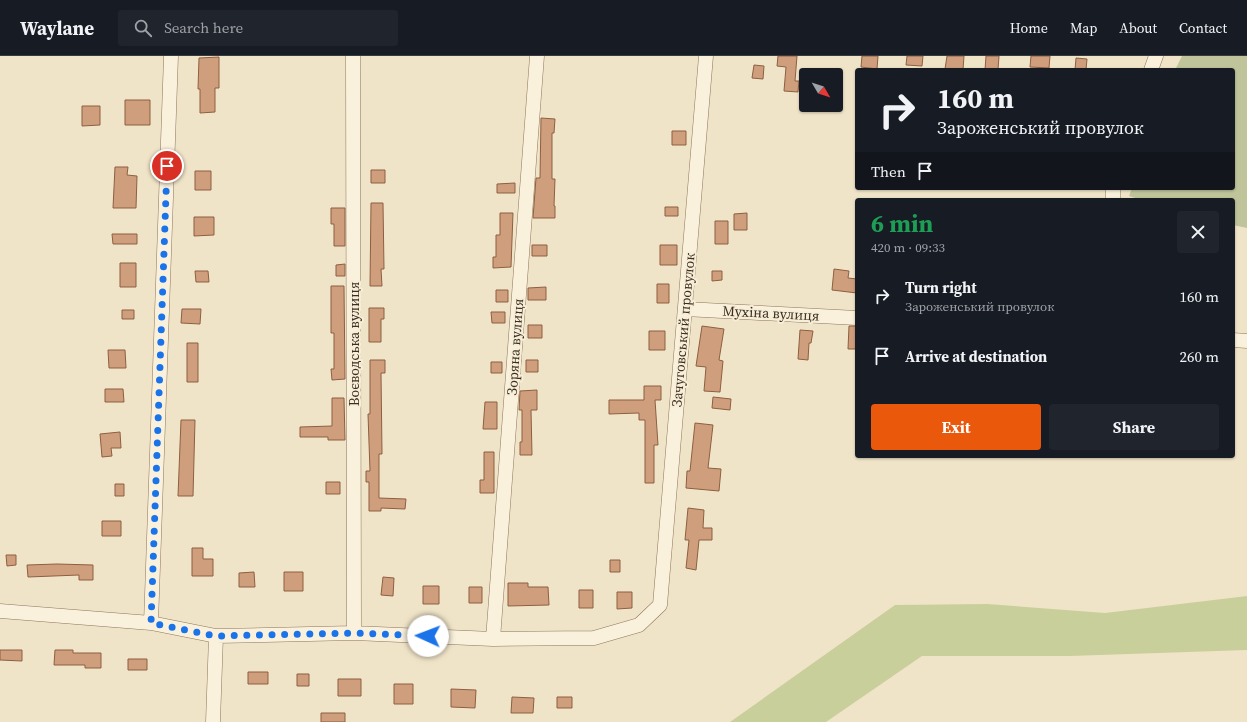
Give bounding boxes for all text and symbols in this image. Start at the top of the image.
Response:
search box [118,10,398,46]
text: Waylane [20,15,94,41]
icon: search [132,17,154,39]
text: Search here [164,17,243,38]
text: Home [1010,18,1048,38]
text: Map [1070,18,1097,38]
text: About [1119,18,1157,38]
text: Contact [1179,18,1227,38]
north arrow [799,68,843,112]
map controls [799,68,843,112]
text: 160 m [937,79,1014,117]
icon: right [871,84,923,136]
text: Зароженський провулок [937,115,1144,140]
pin [150,149,184,183]
icon: arrive [156,155,178,177]
icon: arrive [914,160,936,182]
text: Then [871,161,906,182]
text: 6 min [871,207,933,240]
button: close [1177,211,1219,253]
text: 420 m · 09:33 [871,239,945,256]
street label: Зачуговський провулок [666,252,700,408]
text: Turn right [905,277,977,298]
street label: Воєводська вулиця [344,282,364,406]
icon: right [871,285,893,307]
text: 160 m [1179,286,1219,307]
street label: Зоряна вулиця [502,298,528,396]
text: Зароженський провулок [905,298,1054,315]
street label: Мухіна вулиця [722,300,820,326]
icon: arrive [871,345,893,367]
text: Arrive at destination [905,346,1047,367]
text: 260 m [1179,346,1219,367]
button: Exit [871,404,1041,450]
button: Share [1049,404,1219,450]
position arrow [407,615,449,657]

